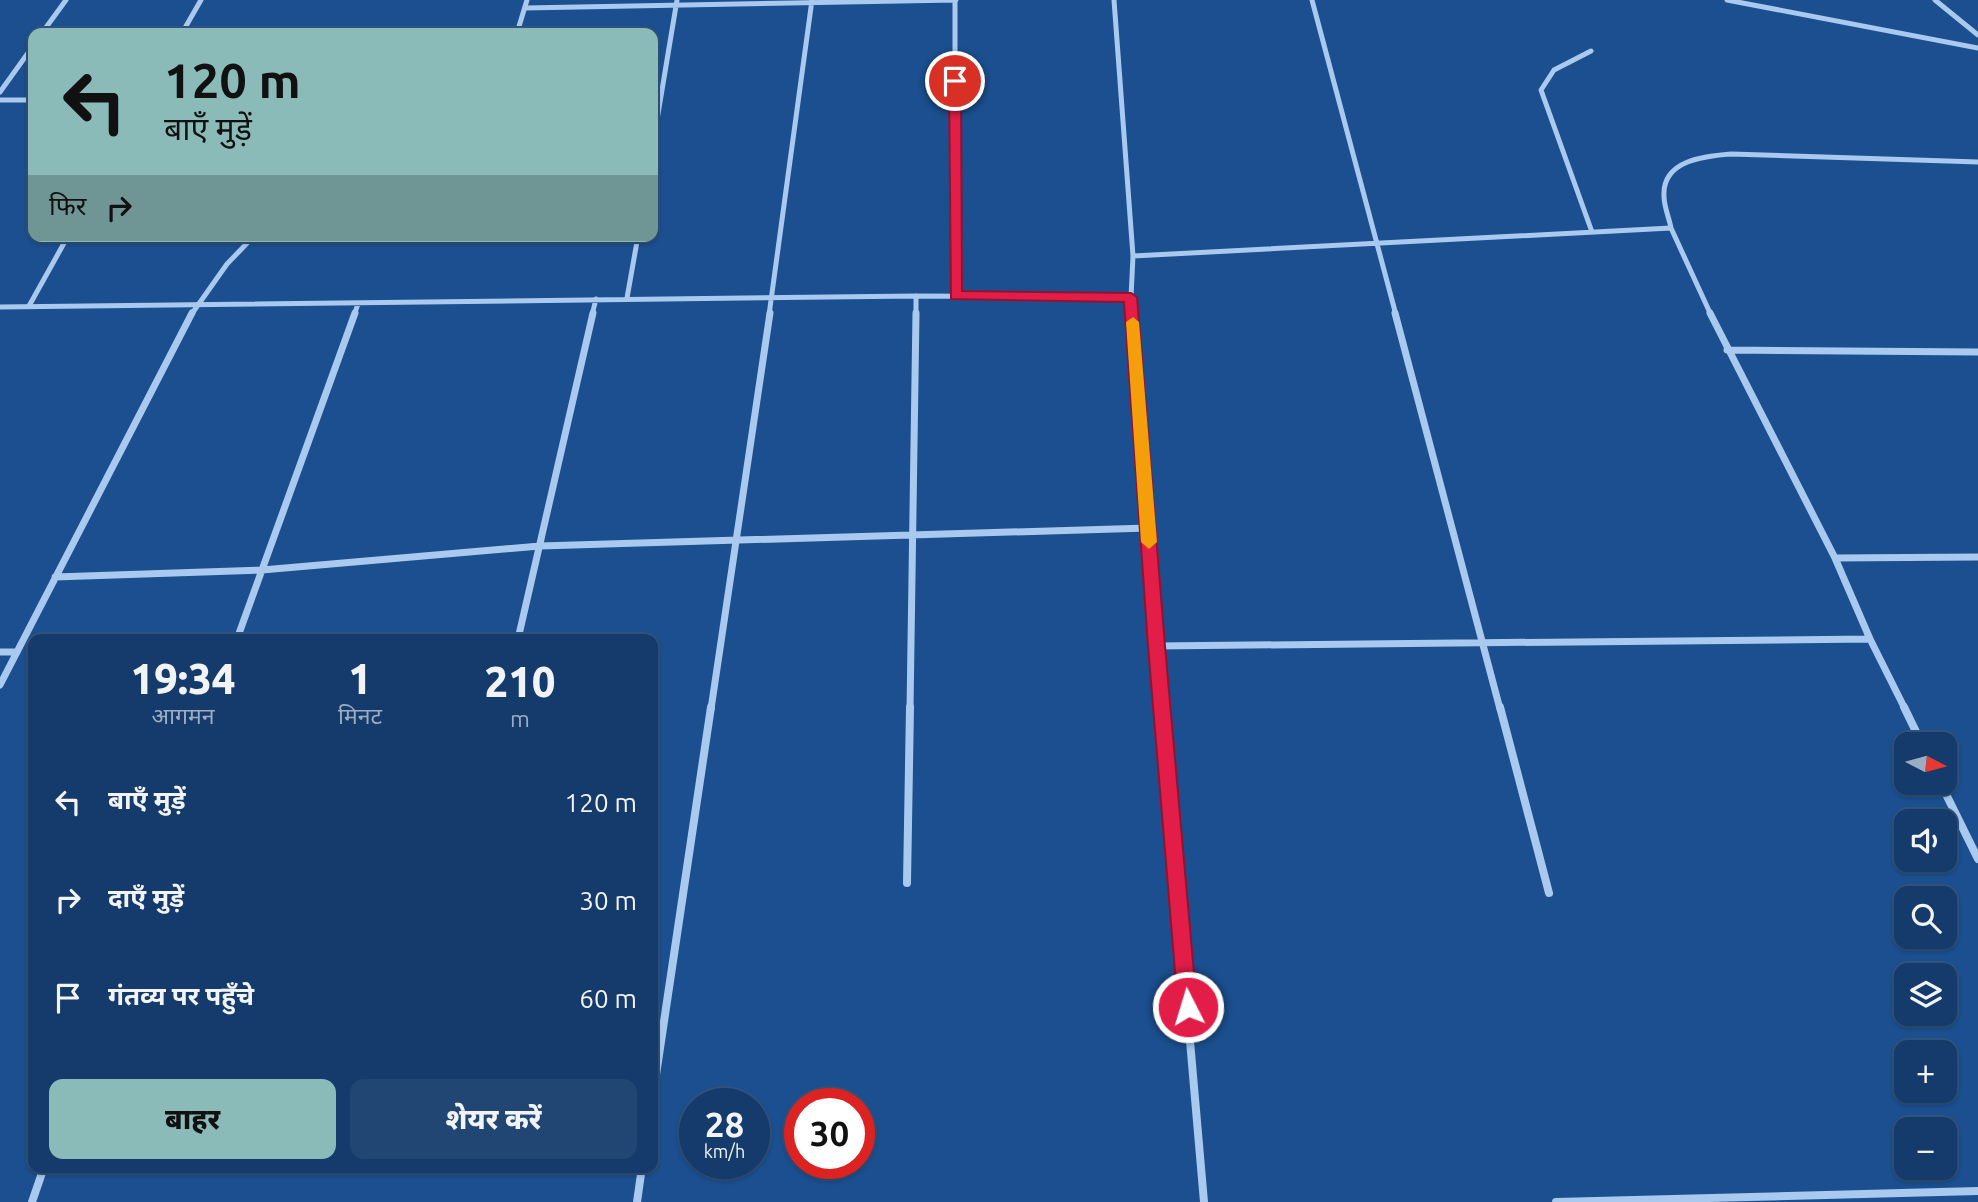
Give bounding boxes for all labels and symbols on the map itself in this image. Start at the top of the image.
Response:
pin [925,51,985,111]
north arrow [1894,732,1956,794]
position arrow [1151,970,1225,1044]
speed limit sign: 30 [784,1088,875,1179]

